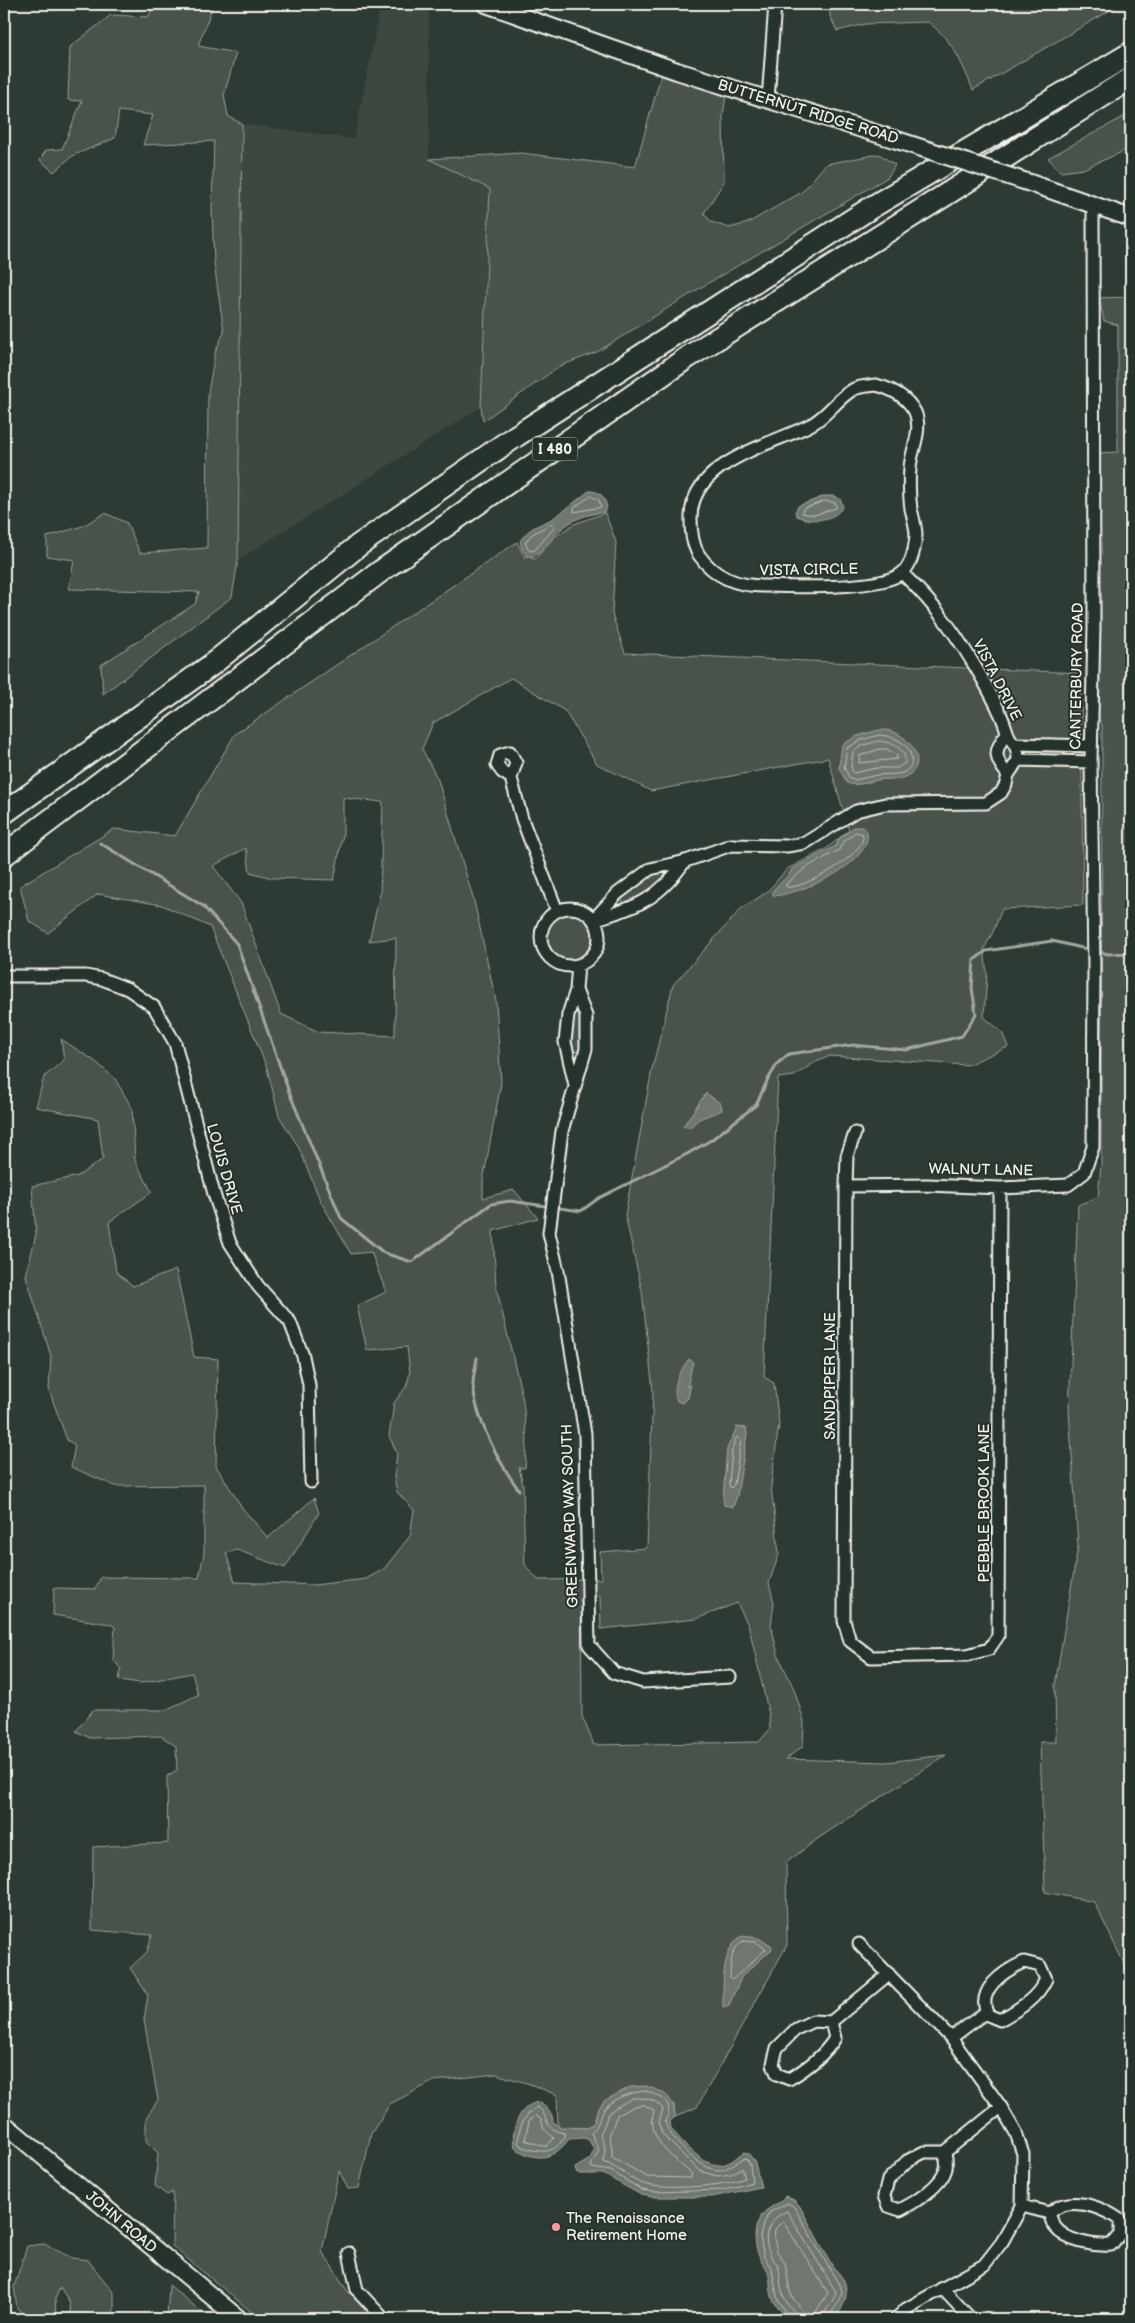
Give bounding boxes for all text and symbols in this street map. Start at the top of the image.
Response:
street label: BUTTERNUT RIDGE ROAD [715,75,901,149]
road number: I 480 [532,438,578,460]
street label: VISTA CIRCLE [760,560,859,580]
street label: CANTERBURY ROAD [1066,602,1088,750]
street label: VISTA DRIVE [968,636,1026,724]
street label: LOUIS DRIVE [202,1121,246,1217]
street label: WALNUT LANE [929,1160,1034,1180]
street label: SANDPIPER LANE [821,1312,840,1440]
street label: GREENWARD WAY SOUTH [557,1424,583,1608]
street label: PEBBLE BROOK LANE [975,1424,994,1582]
street label: JOHN ROAD [81,2187,161,2257]
place label: The Renaissance Retirement Home [566,2209,687,2245]
marker: The Renaissance Retirement Home [550,2221,562,2233]

